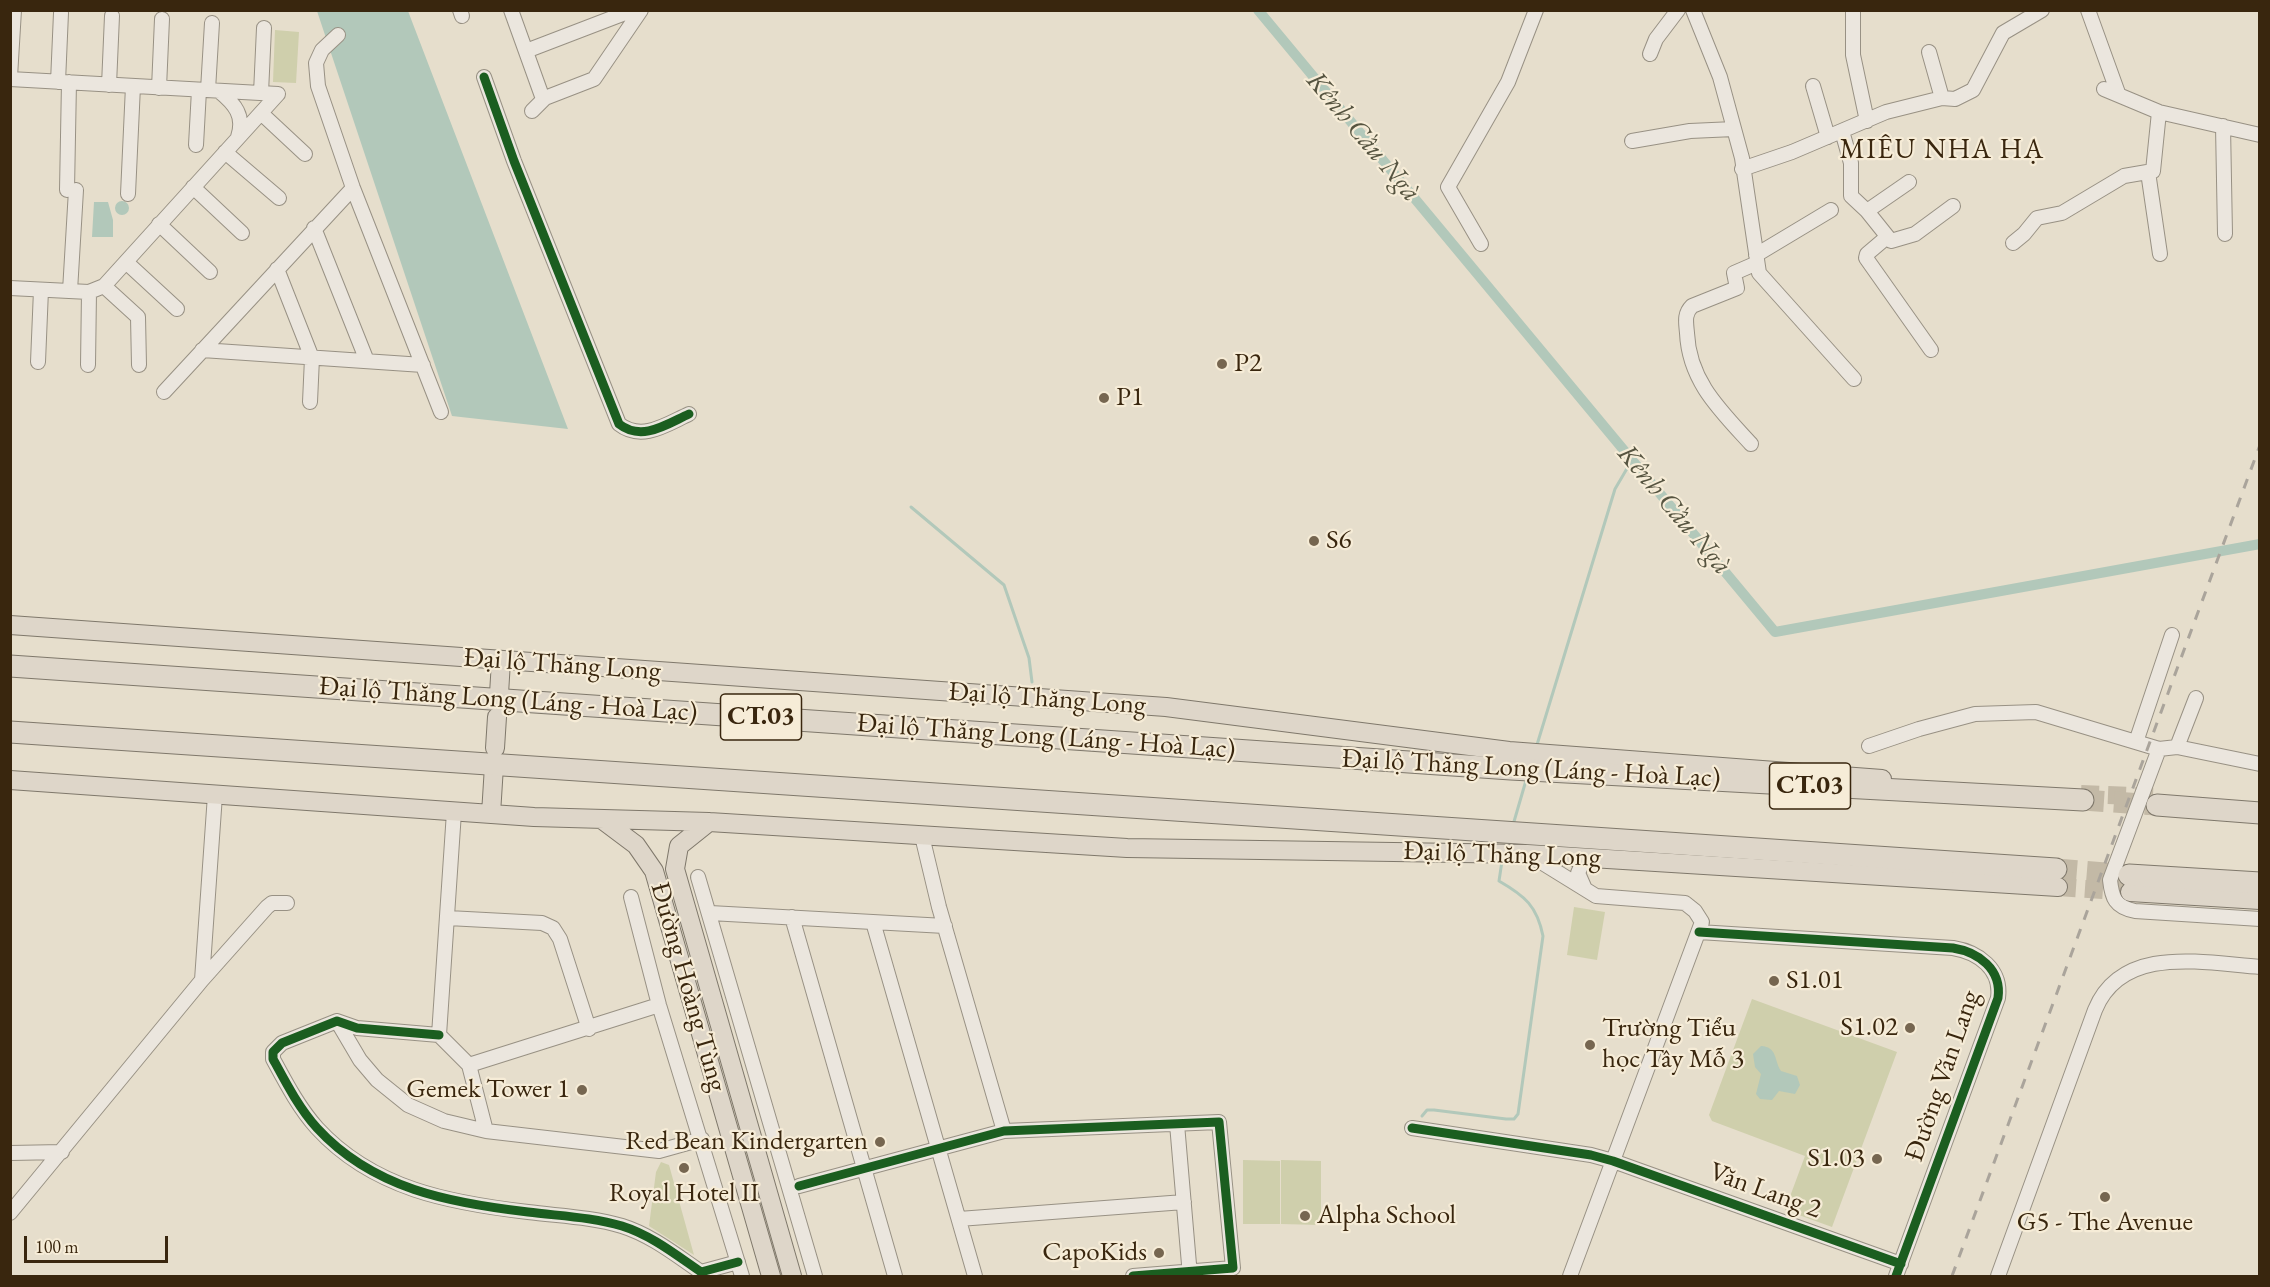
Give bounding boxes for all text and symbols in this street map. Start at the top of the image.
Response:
water label: Kênh Cầu Ngà [1299,65,1427,209]
district label: MIÊU NHA HẠ [1839,133,2045,167]
place label: P2 [1234,348,1262,380]
marker: P2 [1215,357,1229,371]
place label: P1 [1116,382,1144,414]
marker: P1 [1097,391,1111,405]
water label: Kênh Cầu Ngà [1610,438,1738,582]
place label: S6 [1326,525,1352,557]
marker: S6 [1307,534,1321,548]
street label: Đại lộ Thăng Long [462,642,662,688]
street label: Đại lộ Thăng Long (Láng - Hoà Lạc) [318,671,698,729]
street label: Đại lộ Thăng Long [947,676,1147,722]
road number: CT.03 [720,694,801,740]
street label: Đại lộ Thăng Long (Láng - Hoà Lạc) [856,708,1236,766]
street label: Đại lộ Thăng Long (Láng - Hoà Lạc) [1341,743,1721,795]
road number: CT.03 [1770,763,1850,809]
street label: Đại lộ Thăng Long [1403,835,1601,875]
street label: Đường Hoàng Tùng [643,879,733,1095]
place label: S1.01 [1786,965,1844,997]
marker: S1.01 [1767,974,1781,988]
street label: Đường Văn Lang [1899,986,1987,1166]
place label: S1.02 [1840,1012,1898,1044]
place label: Trường Tiểu học Tây Mỗ 3 [1602,1013,1744,1076]
marker: S1.02 [1903,1021,1917,1035]
marker: Trường Tiểu học Tây Mỗ 3 [1583,1038,1597,1052]
place label: Gemek Tower 1 [406,1074,570,1106]
marker: Gemek Tower 1 [575,1083,589,1097]
place label: Red Bean Kindergarten [625,1126,868,1158]
marker: Red Bean Kindergarten [873,1135,887,1149]
place label: S1.03 [1807,1143,1865,1175]
marker: S1.03 [1870,1152,1884,1166]
street label: Văn Lang 2 [1705,1156,1825,1226]
marker: Royal Hotel II [677,1161,691,1175]
place label: Royal Hotel II [609,1178,759,1210]
marker: G5 - The Avenue [2098,1190,2112,1204]
place label: Alpha School [1317,1200,1456,1232]
place label: G5 - The Avenue [2017,1207,2193,1239]
marker: Alpha School [1298,1209,1312,1223]
scale bar [27,1224,171,1262]
text: 100 m [35,1235,79,1258]
place label: CapoKids [1042,1237,1147,1269]
marker: CapoKids [1152,1246,1166,1260]

